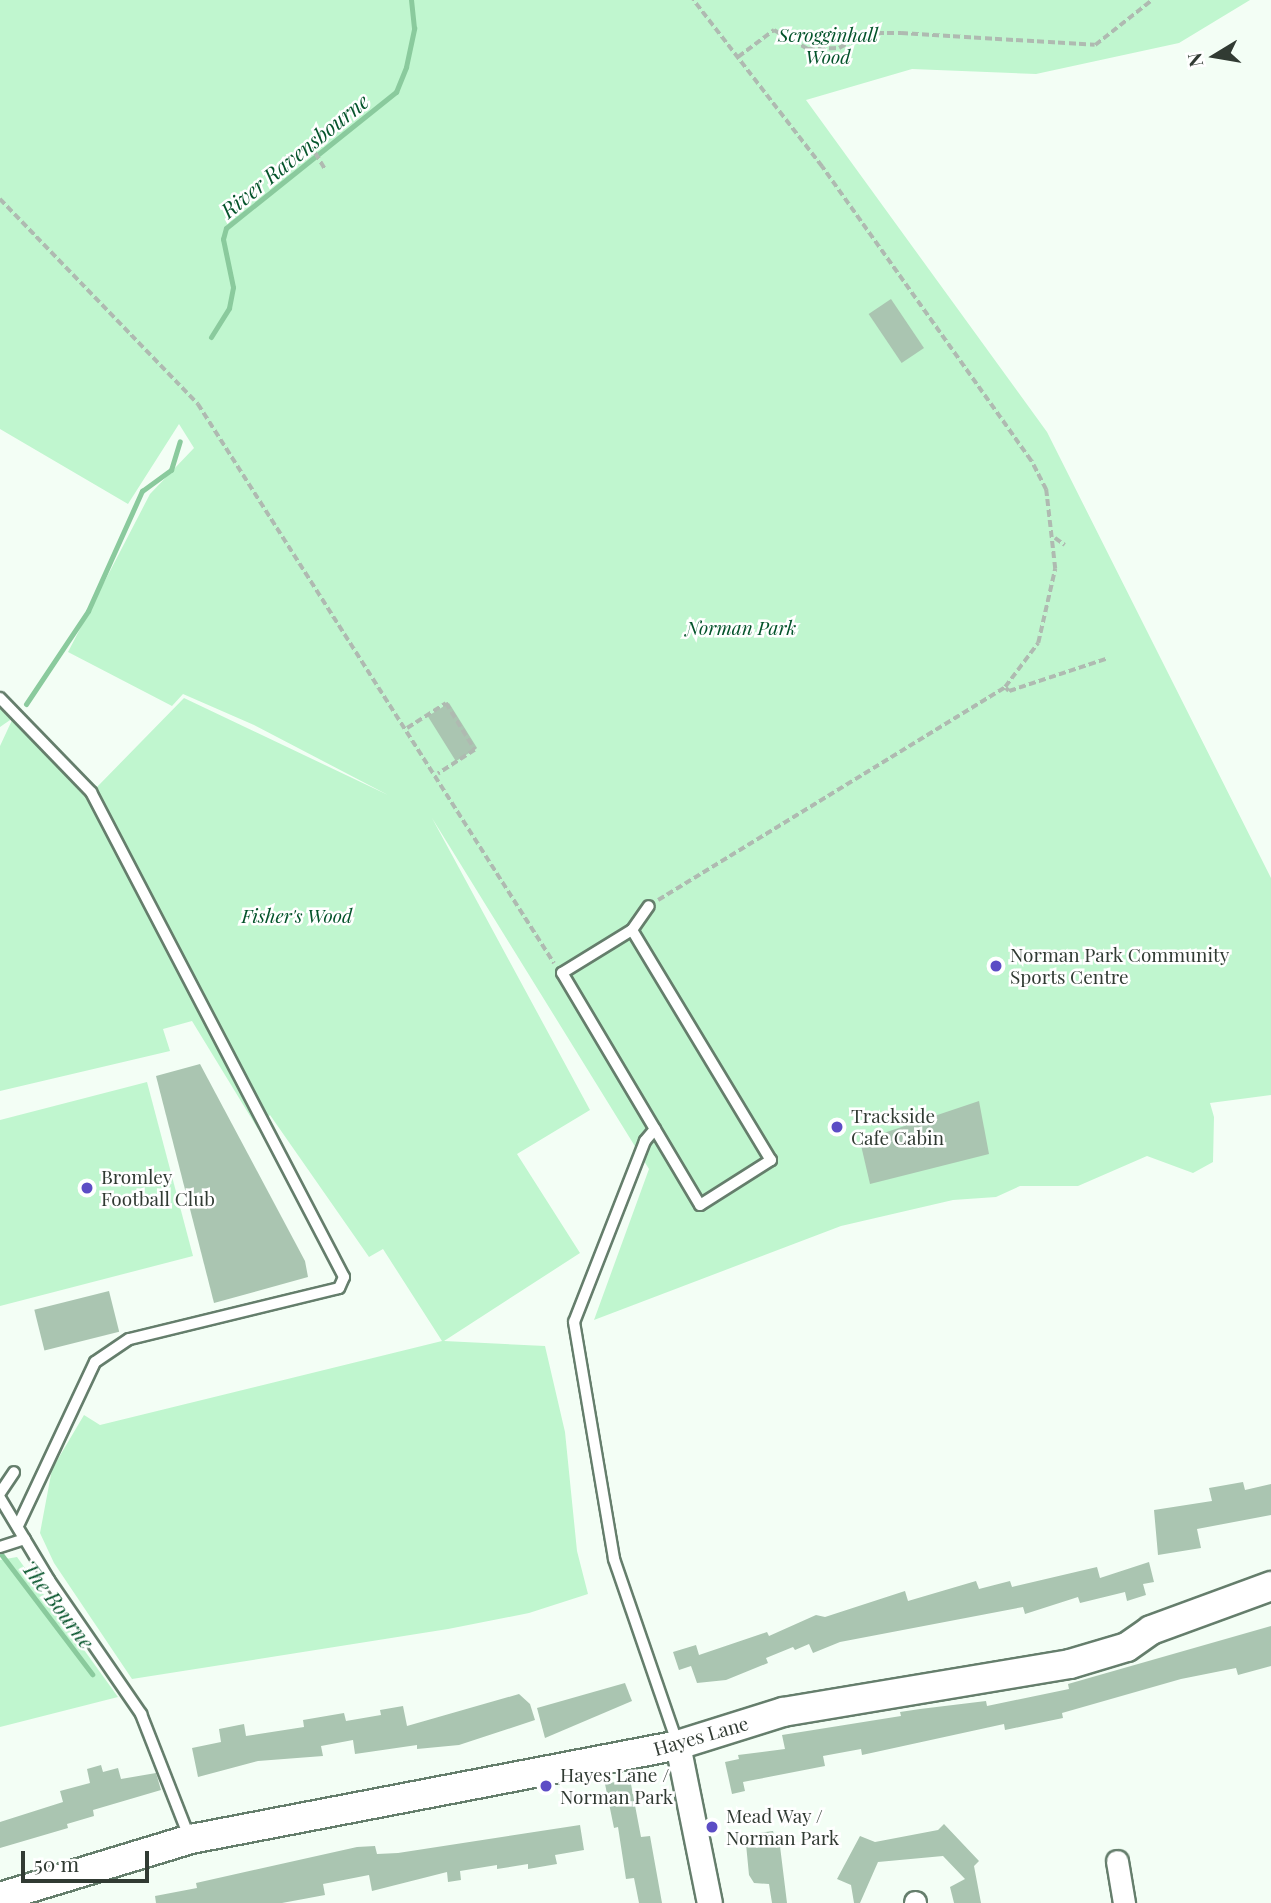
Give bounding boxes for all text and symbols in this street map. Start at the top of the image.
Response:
north arrow [1180,21,1250,91]
park label: Scrogginhall Wood [778,24,878,68]
text: N [1180,51,1208,69]
water label: River Ravensbourne [215,88,373,222]
park label: Norman Park [686,617,796,639]
park label: Fisher's Wood [242,905,352,927]
place label: Norman Park Community Sports Centre [1010,944,1230,988]
marker: Norman Park Community Sports Centre [988,958,1004,974]
place label: Trackside Cafe Cabin [851,1105,944,1149]
marker: Trackside Cafe Cabin [829,1119,845,1135]
place label: Bromley Football Club [101,1166,215,1210]
marker: Bromley Football Club [79,1180,95,1196]
water label: The Bourne [18,1555,100,1653]
street label: Hayes Lane [651,1712,751,1760]
place label: Hayes Lane / Norman Park [560,1764,673,1808]
marker: Hayes Lane / Norman Park [538,1778,554,1794]
place label: Mead Way / Norman Park [726,1805,839,1849]
marker: Mead Way / Norman Park [704,1819,720,1835]
scale bar [24,1836,152,1880]
text: 50 m [34,1849,79,1877]

